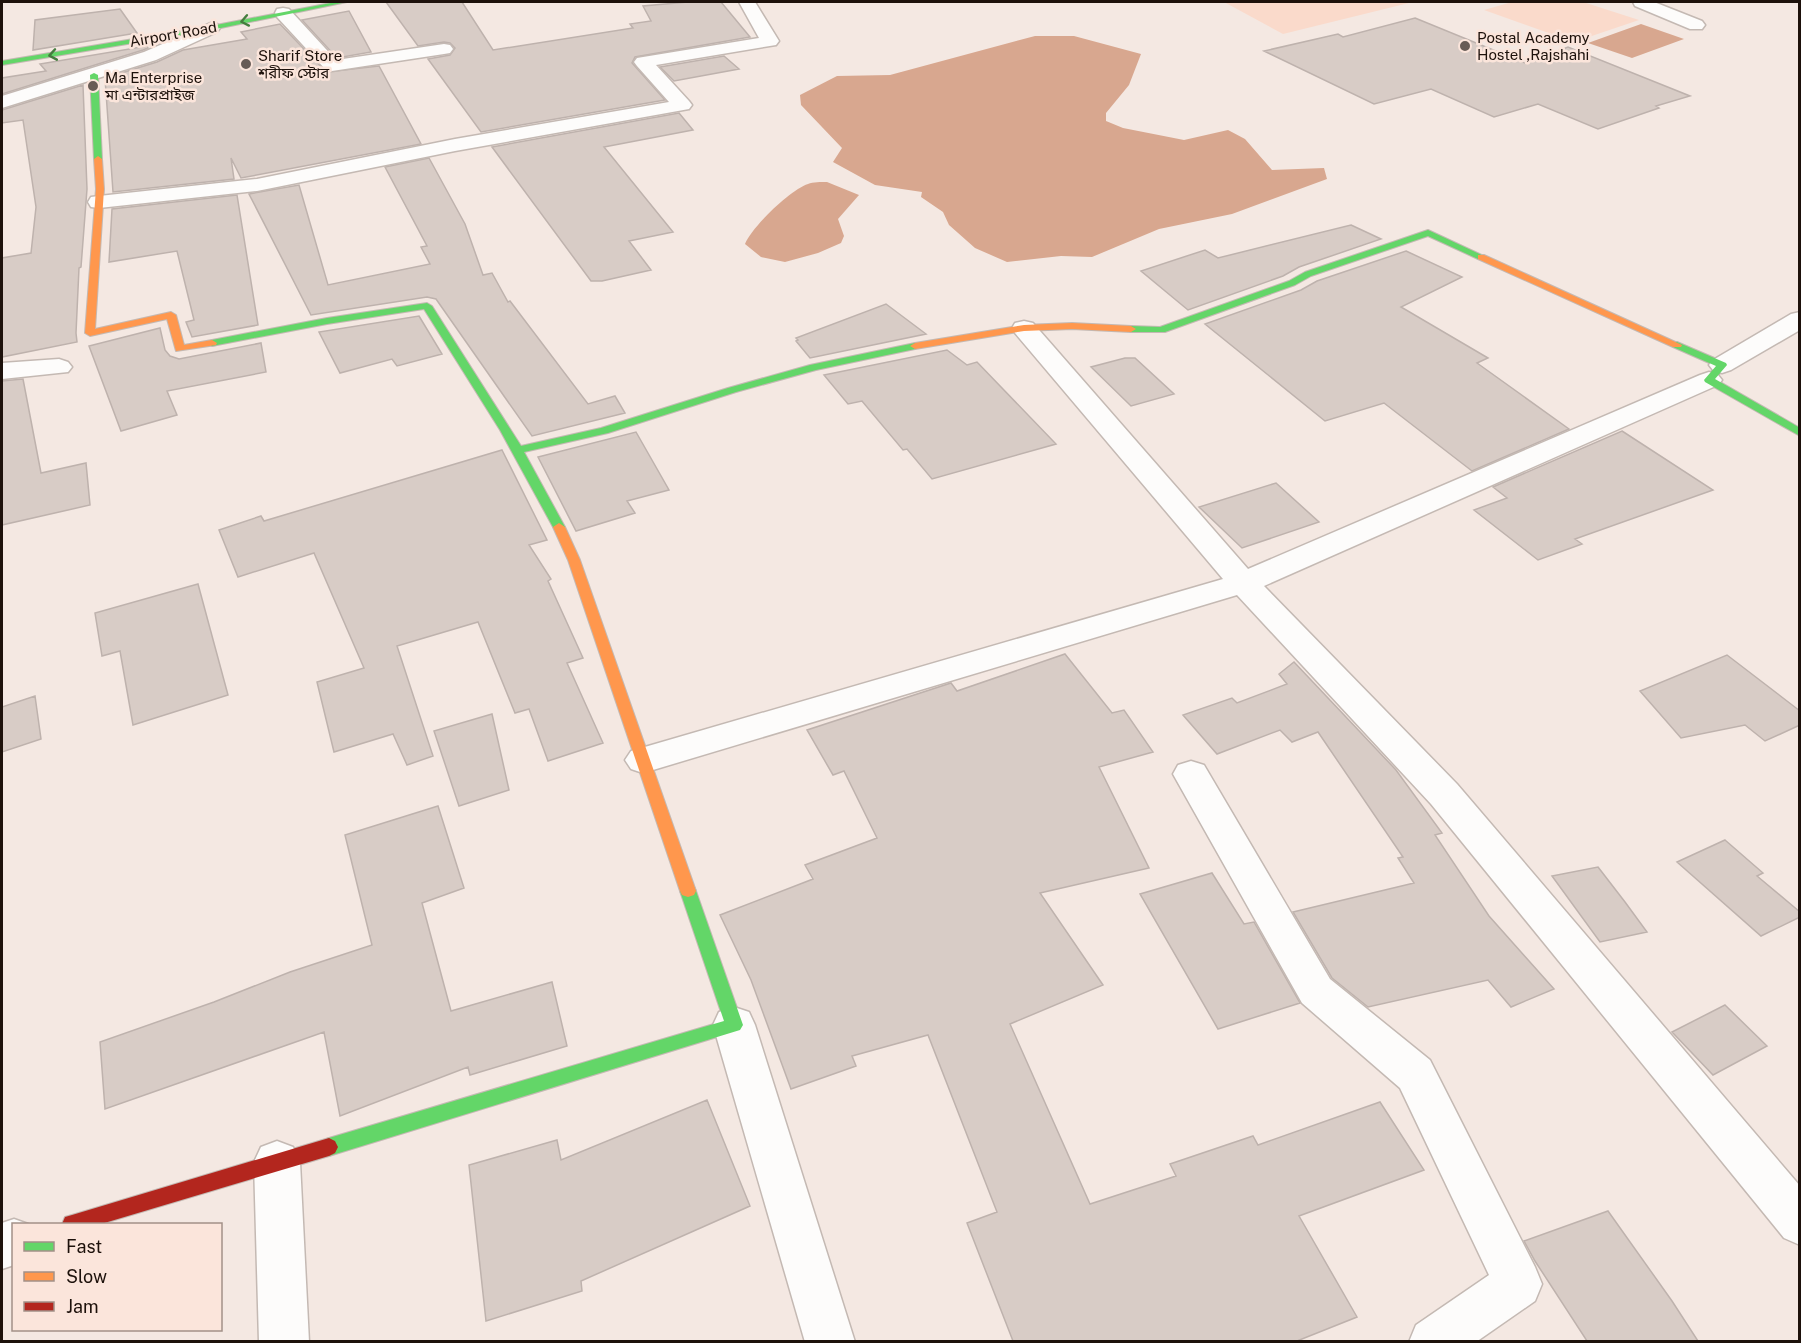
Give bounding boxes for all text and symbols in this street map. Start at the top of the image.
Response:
one-way arrow [240,14,250,27]
street label: Airport Road [128,18,218,50]
place label: Postal Academy Hostel ,Rajshahi [1477,29,1590,63]
marker: Postal Academy Hostel ,Rajshahi [1458,39,1472,53]
place label: Sharif Store শরীফ স্টোর [257,47,342,81]
one-way arrow [48,48,58,61]
marker: Sharif Store শরীফ স্টোর [239,57,253,71]
place label: Ma Enterprise মা এন্টারপ্রাইজ [104,69,202,103]
marker: Ma Enterprise মা এন্টারপ্রাইজ [86,79,100,93]
legend [12,1223,222,1331]
text: Fast [66,1236,102,1257]
text: Slow [66,1266,107,1287]
text: Jam [66,1296,99,1317]

